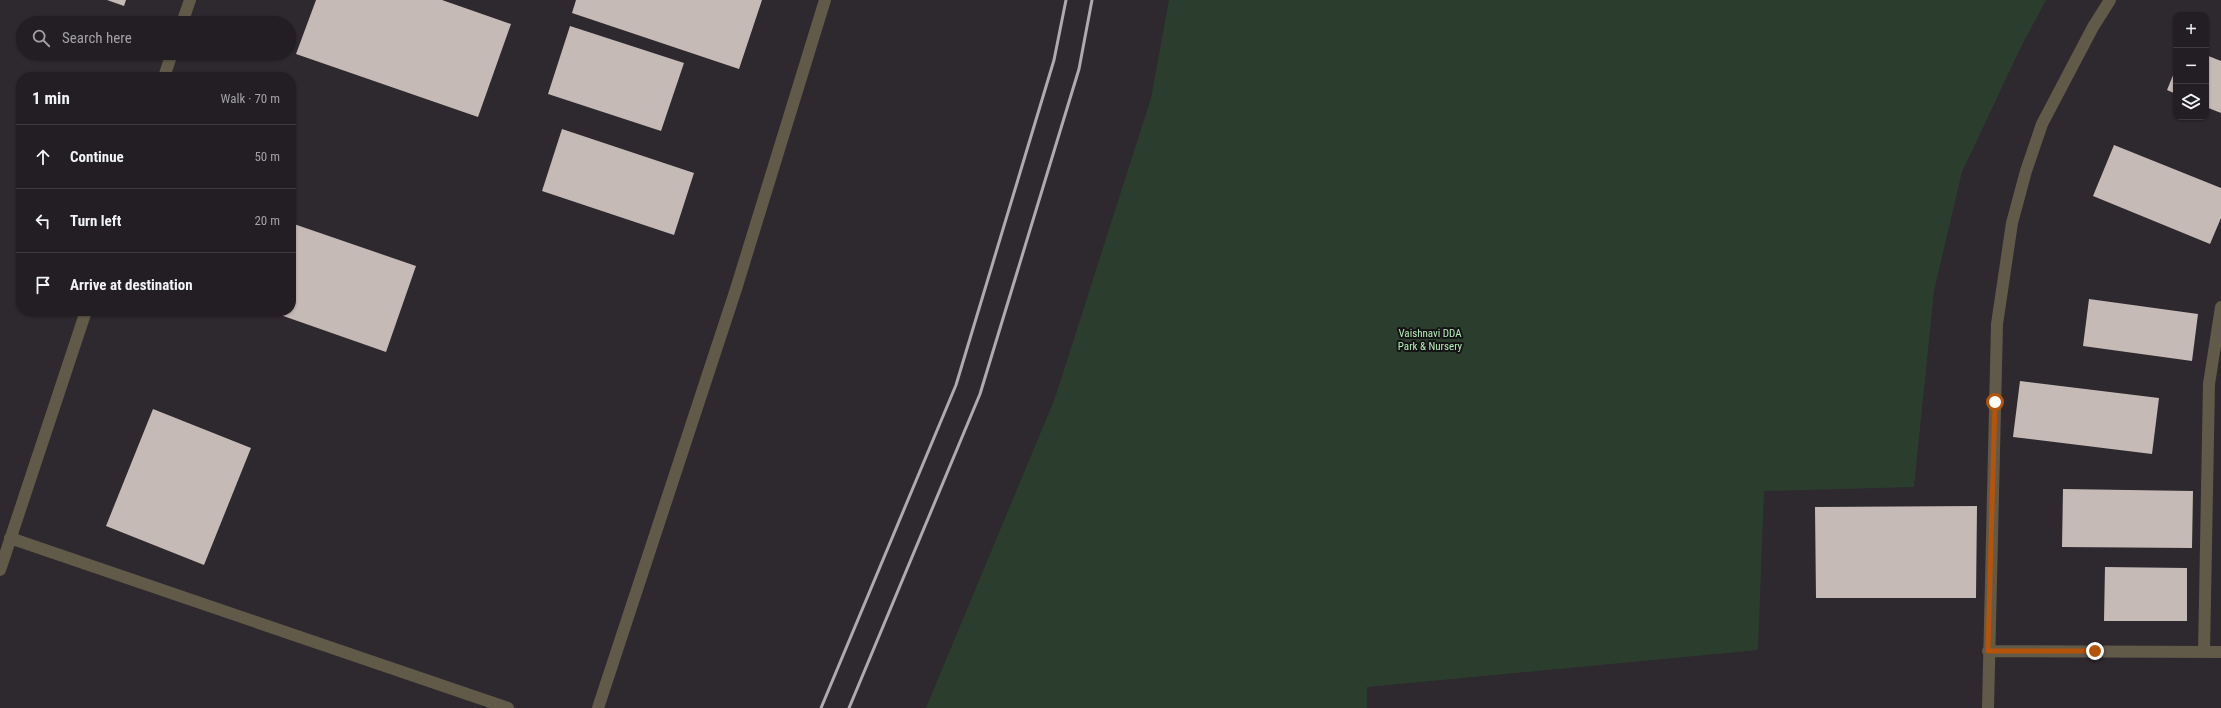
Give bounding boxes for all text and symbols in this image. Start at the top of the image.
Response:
map controls [2173,12,2209,120]
button: + [2173,12,2209,48]
search box [16,16,296,60]
icon: search [30,27,52,49]
text: Search here [62,29,132,47]
button: − [2173,48,2209,84]
button: layers [2173,84,2209,120]
text: 1 min [32,88,70,108]
text: Walk · 70 m [220,91,280,106]
icon: ahead [32,146,54,168]
text: Continue [70,148,124,166]
text: 50 m [254,149,280,164]
icon: left [32,210,54,232]
text: Turn left [70,212,121,230]
text: 20 m [254,213,280,228]
icon: arrive [32,274,54,296]
text: Arrive at destination [70,276,193,294]
park label: Vaishnavi DDA Park & Nursery [1398,327,1463,353]
route start [1986,393,2004,411]
route end [2086,642,2104,660]

